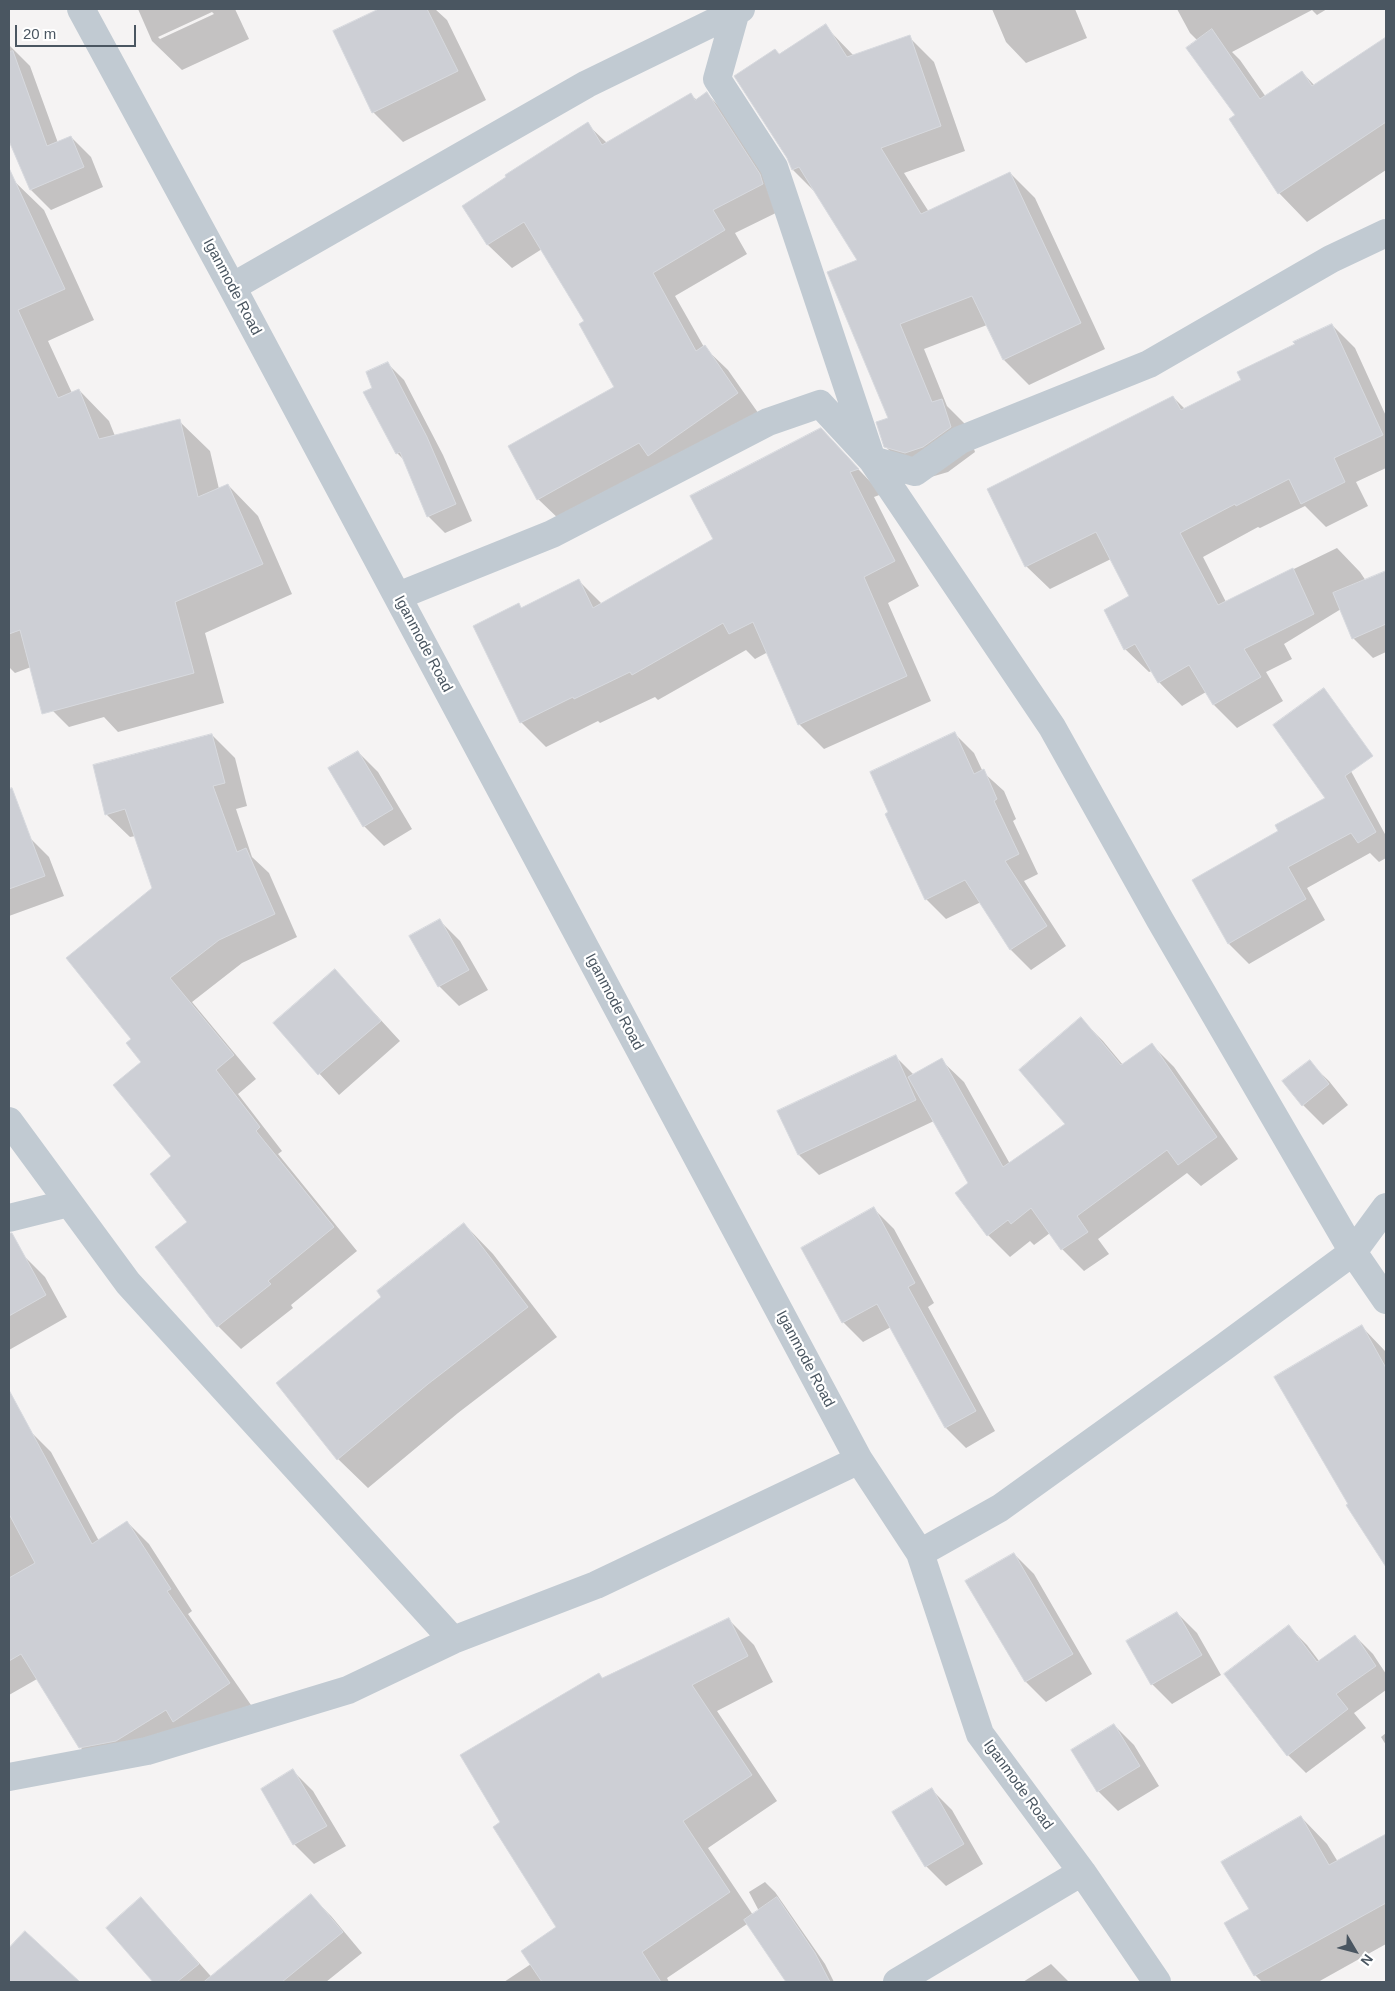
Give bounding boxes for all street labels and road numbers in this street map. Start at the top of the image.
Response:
street label: Iganmode Road [199,236,265,338]
street label: Iganmode Road [390,593,456,695]
street label: Iganmode Road [581,951,647,1053]
street label: Iganmode Road [772,1308,838,1410]
street label: Iganmode Road [979,1737,1057,1833]

